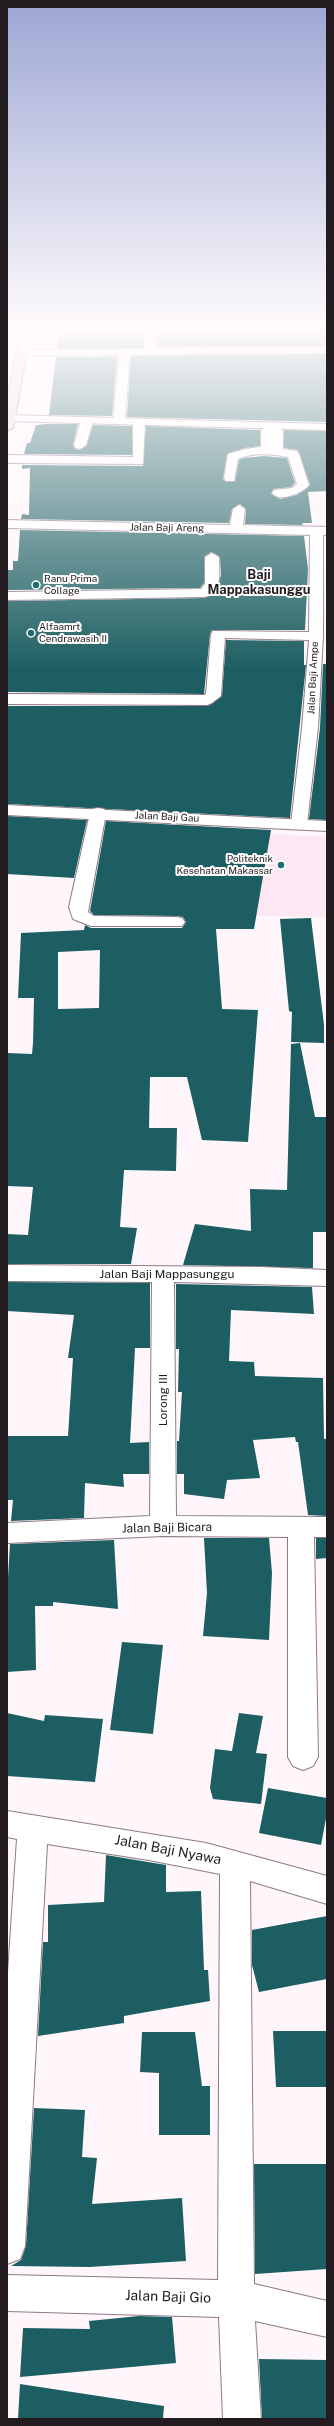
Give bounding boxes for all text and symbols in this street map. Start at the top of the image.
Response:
street label: Jalan Baji Areng [130,521,204,535]
district label: Baji Mappakasunggu [207,567,311,598]
place label: Ranu Prima Collage [44,573,97,596]
marker: Ranu Prima Collage [31,580,41,590]
place label: Alfaamrt Cendrawasih II [39,621,107,644]
marker: Alfaamrt Cendrawasih II [26,628,36,638]
street label: Jalan Baji Ampe [305,641,321,715]
street label: Jalan Baji Gau [134,809,200,825]
place label: Politeknik Kesehatan Makassar [177,853,273,876]
marker: Politeknik Kesehatan Makassar [276,860,286,870]
street label: Jalan Baji Mappasunggu [100,1267,234,1281]
street label: Lorong III [156,1374,170,1426]
street label: Jalan Baji Bicara [122,1520,212,1536]
street label: Jalan Baji Nyawa [113,1831,223,1869]
street label: Jalan Baji Gio [125,2287,211,2307]

